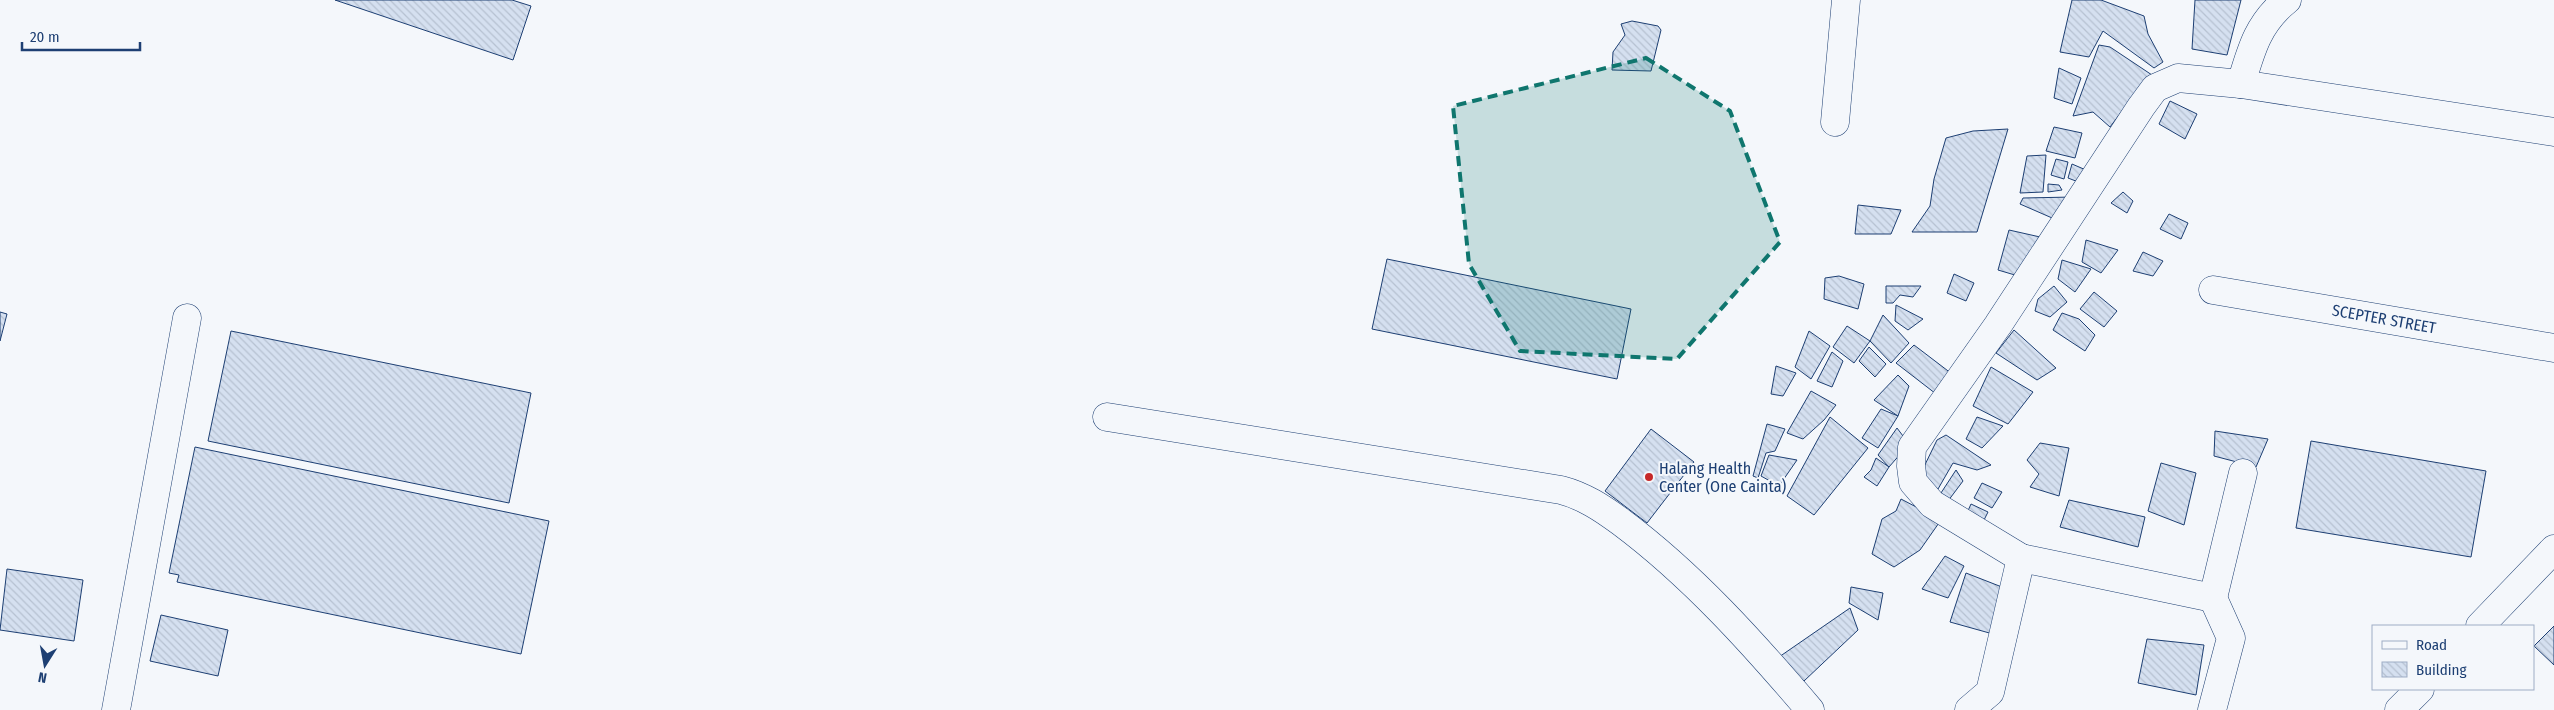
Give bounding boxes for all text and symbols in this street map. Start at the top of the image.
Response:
scale bar [22,20,140,52]
text: 20 m [30,28,60,46]
street label: SCEPTER STREET [2331,301,2438,338]
place label: Halang Health Center (One Cainta) [1659,459,1786,496]
marker: Halang Health Center (One Cainta) [1643,471,1655,483]
legend [2372,625,2534,690]
text: Road [2416,636,2447,654]
north arrow [20,640,70,690]
text: Building [2416,661,2467,679]
text: N [37,668,48,686]

